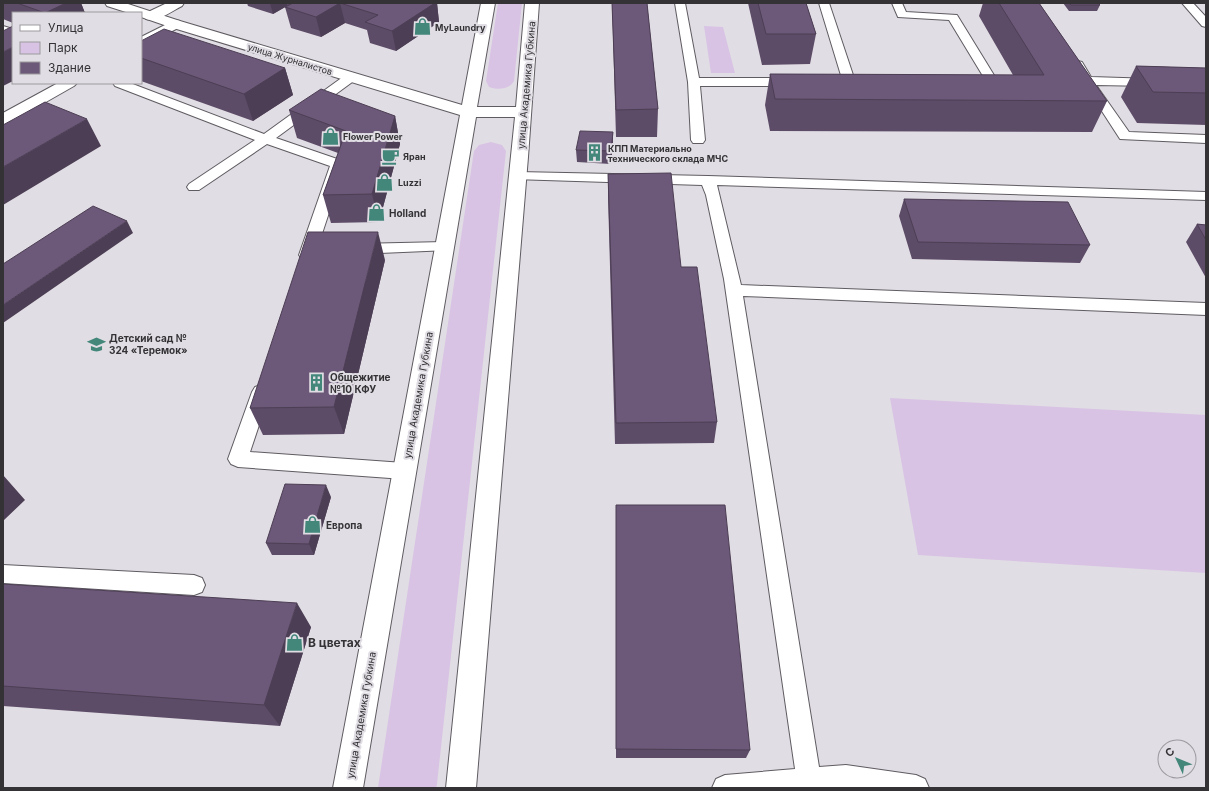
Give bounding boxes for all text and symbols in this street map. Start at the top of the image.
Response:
legend [12,12,142,84]
shop icon: MyLaundry [412,17,432,37]
text: Улица [48,20,83,35]
street label: улица Академика Губкина [514,21,538,149]
place label: MyLaundry [435,22,486,33]
text: Парк [48,40,78,55]
street label: улица Журналистов [246,41,334,77]
text: Здание [48,60,91,75]
shop icon: Flower Power [320,126,340,146]
place label: Flower Power [343,131,403,142]
building icon: КПП Материально технического склада МЧС [585,143,605,163]
place label: КПП Материально технического склада МЧС [608,143,728,164]
cafe icon: Яран [380,146,400,166]
place label: Яран [403,151,426,162]
shop icon: Luzzi [375,172,395,192]
place label: Luzzi [398,177,421,188]
shop icon: Holland [366,203,386,223]
place label: Holland [389,207,426,219]
street label: улица Академика Губкина [401,331,435,459]
place label: Детский сад № 324 «Теремок» [109,332,188,356]
school or university icon: Детский сад № 324 «Теремок» [86,334,106,354]
place label: Общежитие №10 КФУ [330,371,391,395]
building icon: Общежитие №10 КФУ [307,373,327,393]
shop icon: Европа [303,515,323,535]
place label: Европа [326,519,362,531]
shop icon: В цветах [285,632,305,652]
place label: В цветах [308,635,361,650]
street label: улица Академика Губкина [344,651,378,779]
north arrow [1157,739,1197,779]
text: С [1162,744,1178,760]

